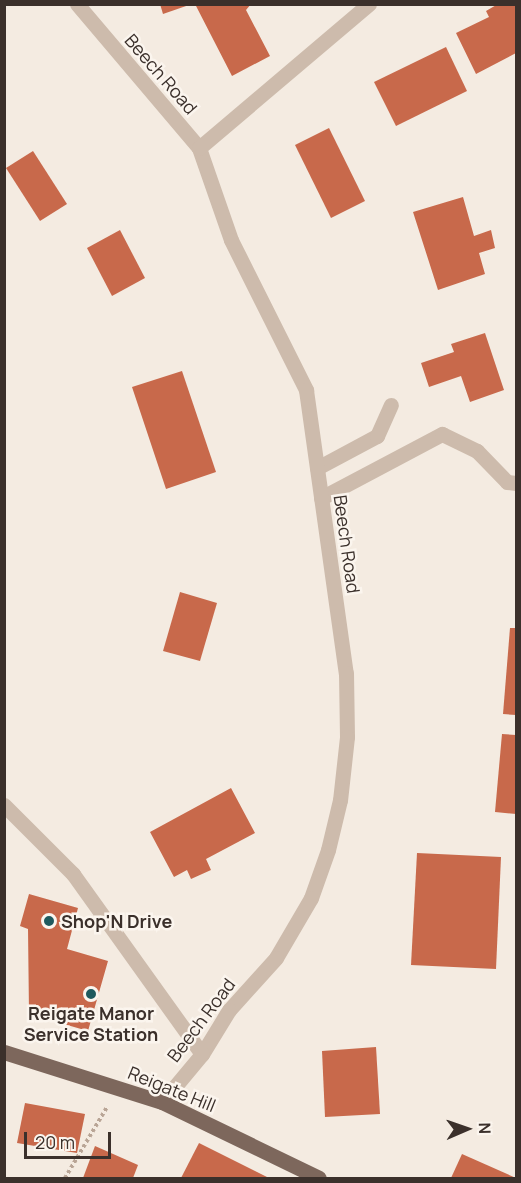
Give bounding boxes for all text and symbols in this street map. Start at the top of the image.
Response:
street label: Beech Road [120,30,202,118]
street label: Beech Road [329,493,365,595]
place label: Shop'N Drive [61,910,172,932]
marker: Shop'N Drive [42,914,56,928]
street label: Beech Road [163,974,239,1066]
marker: Reigate Manor Service Station [84,987,98,1001]
place label: Reigate Manor Service Station [24,1003,158,1046]
street label: Reigate Hill [125,1062,219,1116]
north arrow [437,1099,497,1159]
scale bar [27,1120,114,1158]
text: N [474,1122,496,1135]
text: 20 m [35,1130,75,1154]

